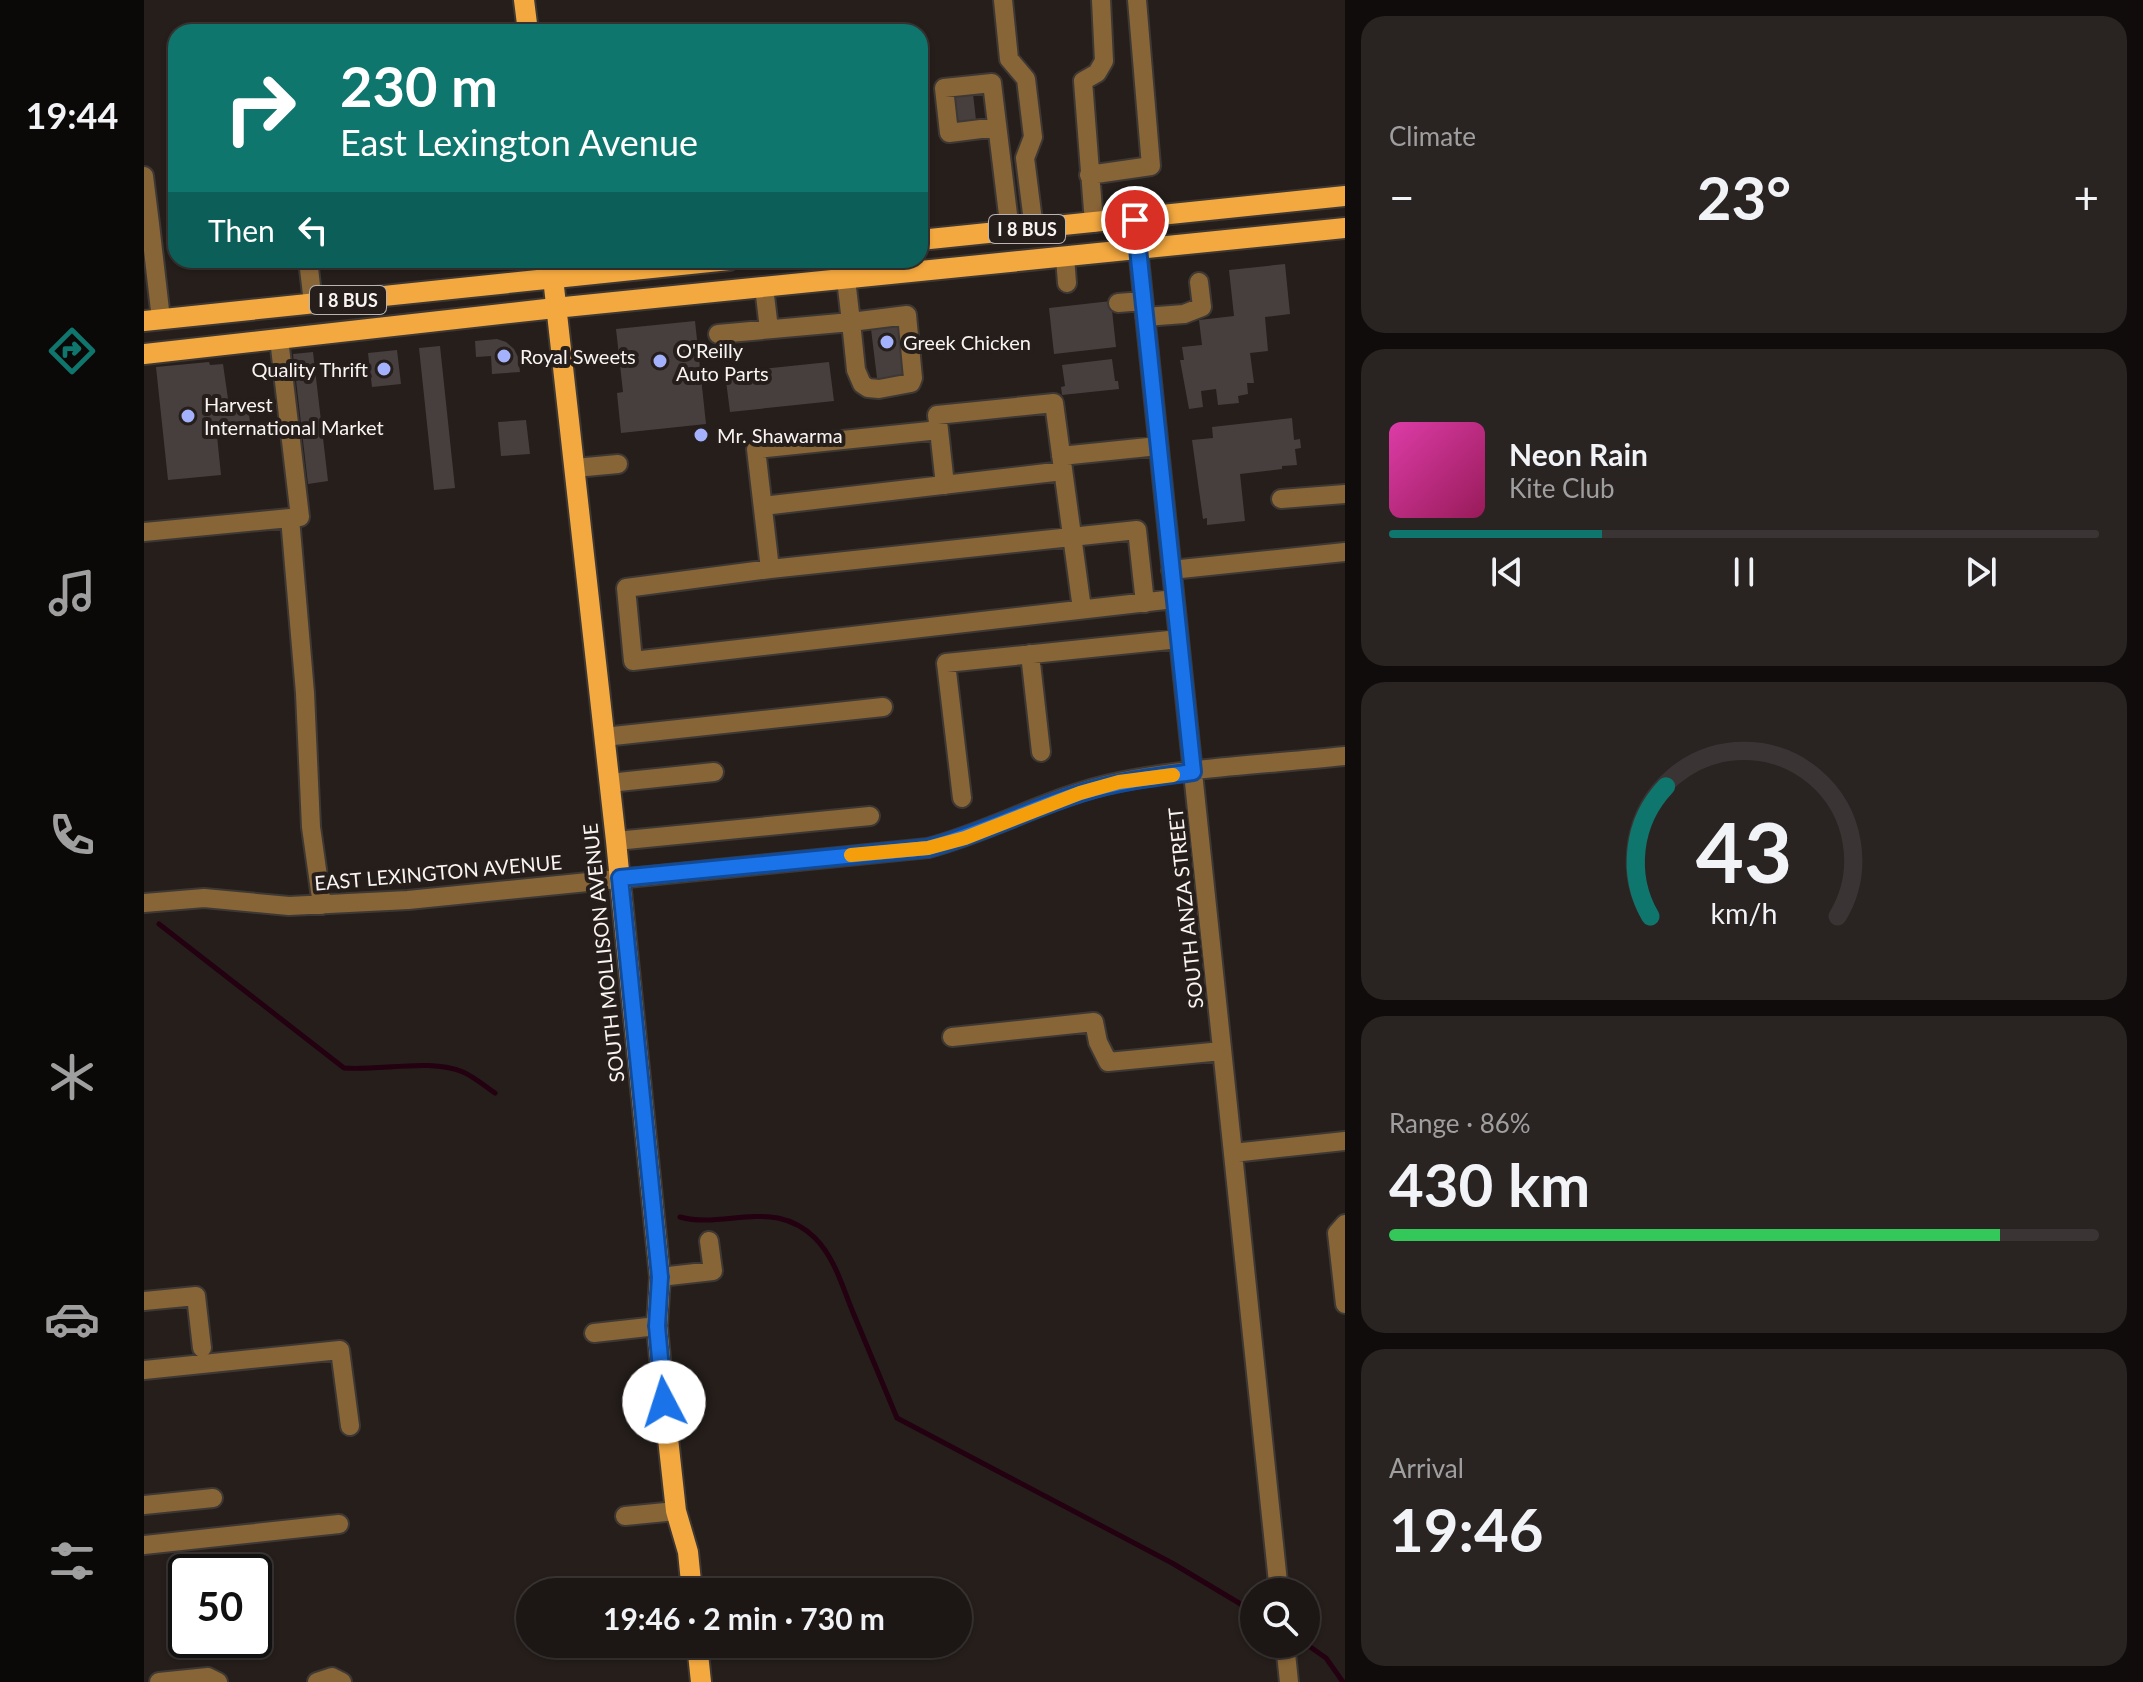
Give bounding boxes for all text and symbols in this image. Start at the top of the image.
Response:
text: 230 m [340,52,498,119]
icon: right [208,56,312,160]
text: 19:44 [26,93,118,137]
text: East Lexington Avenue [340,120,698,164]
text: Climate [1389,120,1476,152]
text: 23° [1697,161,1791,233]
text: − [1389,171,1415,223]
text: + [2073,171,2099,223]
pin [1101,186,1169,254]
icon: arrive [1113,198,1157,242]
icon: left [291,208,335,252]
text: Then [208,212,275,248]
road number: I 8 BUS [989,215,1065,243]
road number: I 8 BUS [310,286,386,314]
icon: directions [44,323,100,379]
place label: Greek Chicken [903,330,1031,354]
marker: Greek Chicken [878,333,896,351]
place label: O'Reilly Auto Parts [676,338,769,385]
place label: Royal Sweets [520,344,636,368]
marker: Royal Sweets [495,347,513,365]
marker: O'Reilly Auto Parts [651,352,669,370]
place label: Quality Thrift [251,357,368,381]
marker: Quality Thrift [375,360,393,378]
place label: Harvest International Market [204,392,384,439]
marker: Harvest International Market [179,407,197,425]
place label: Mr. Shawarma [717,423,843,447]
marker: Mr. Shawarma [692,426,710,444]
text: Neon Rain [1509,436,1648,472]
text: Kite Club [1509,472,1615,504]
icon: previous [1485,550,1529,594]
icon: pause [1722,550,1766,594]
icon: next [1959,550,2003,594]
icon: music [44,565,100,621]
text: 43 [1696,801,1792,901]
street label: SOUTH ANZA STREET [1162,806,1207,1010]
icon: phone [44,807,100,863]
street label: SOUTH MOLLISON AVENUE [577,822,629,1084]
street label: EAST LEXINGTON AVENUE [313,849,563,895]
text: km/h [1711,896,1777,930]
icon: climate [44,1049,100,1105]
text: Range · 86% [1389,1107,1531,1139]
text: 430 km [1389,1148,1590,1220]
icon: car [44,1291,100,1347]
position arrow [622,1360,706,1444]
text: Arrival [1389,1452,1464,1484]
text: 19:46 [1389,1493,1544,1565]
icon: filters [44,1533,100,1589]
speed limit sign: 50 [168,1554,272,1658]
map controls [1240,1578,1320,1658]
button: search [1240,1578,1320,1658]
text: 19:46 · 2 min · 730 m [603,1600,885,1636]

